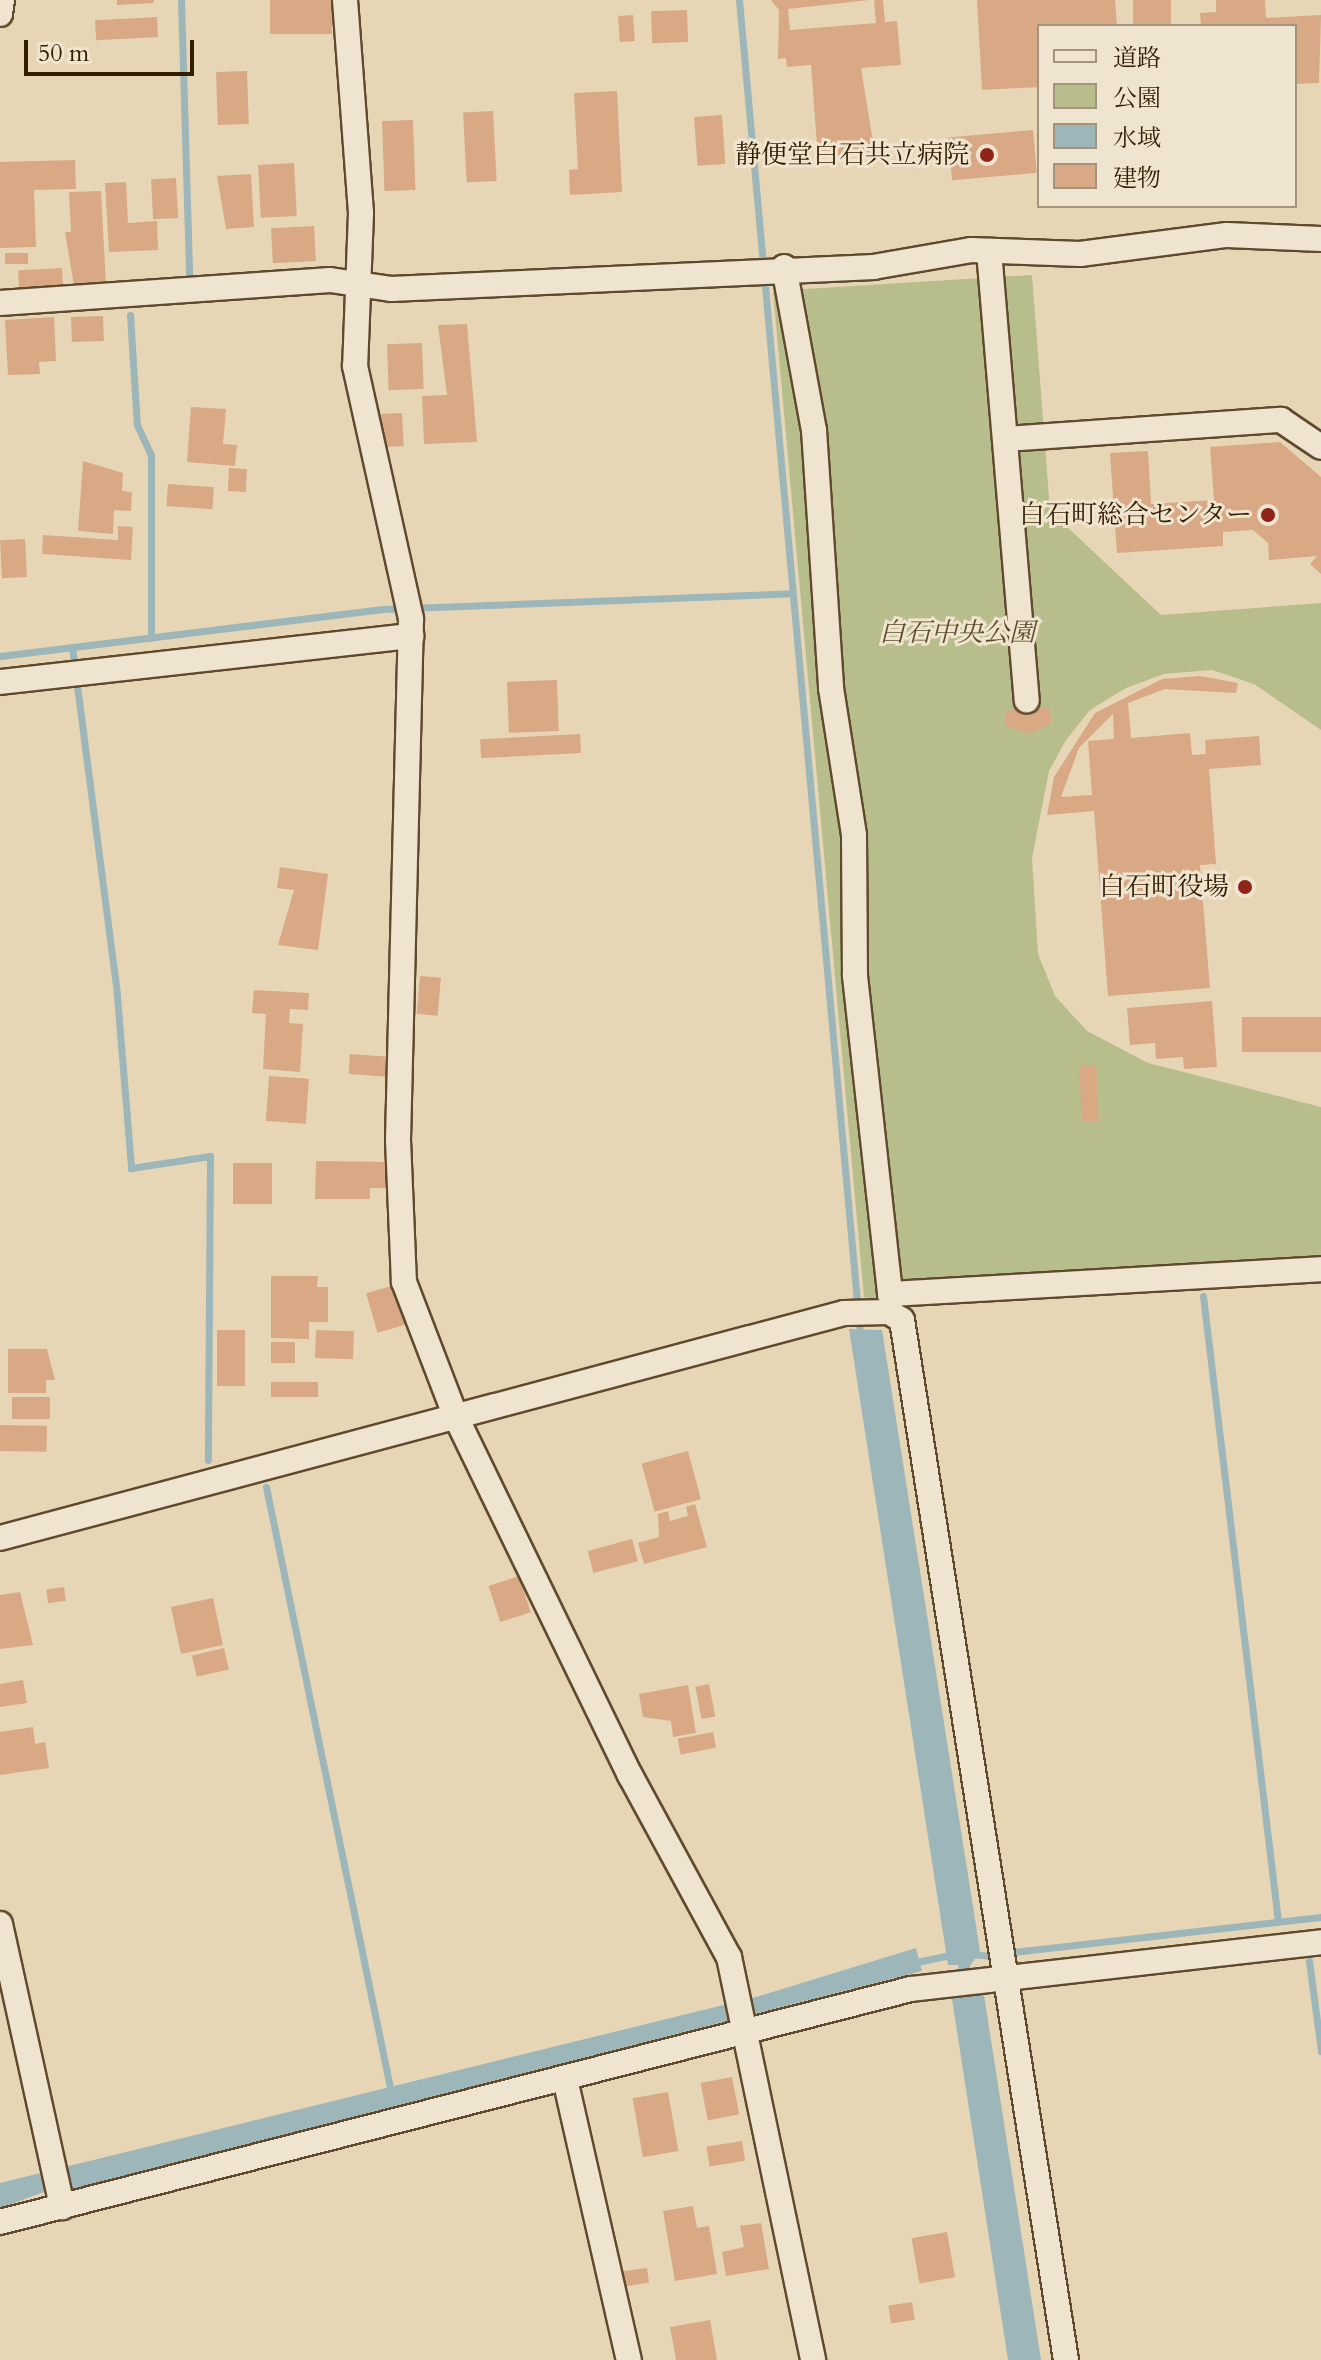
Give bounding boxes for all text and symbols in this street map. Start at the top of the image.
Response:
scale bar [28,24,198,74]
legend [1037,24,1297,208]
text: 50 m [38,37,89,70]
text: 道路 [1113,42,1161,75]
text: 公園 [1113,82,1161,115]
text: 水域 [1113,122,1161,155]
place label: 静便堂白石共立病院 [735,139,969,171]
marker: 静便堂白石共立病院 [976,144,998,166]
text: 建物 [1113,162,1161,195]
place label: 白石町総合センター [1018,499,1252,531]
marker: 白石町総合センター [1259,506,1277,524]
park label: 白石中央公園 [879,617,1035,649]
place label: 白石町役場 [1099,871,1229,903]
marker: 白石町役場 [1236,878,1254,896]

